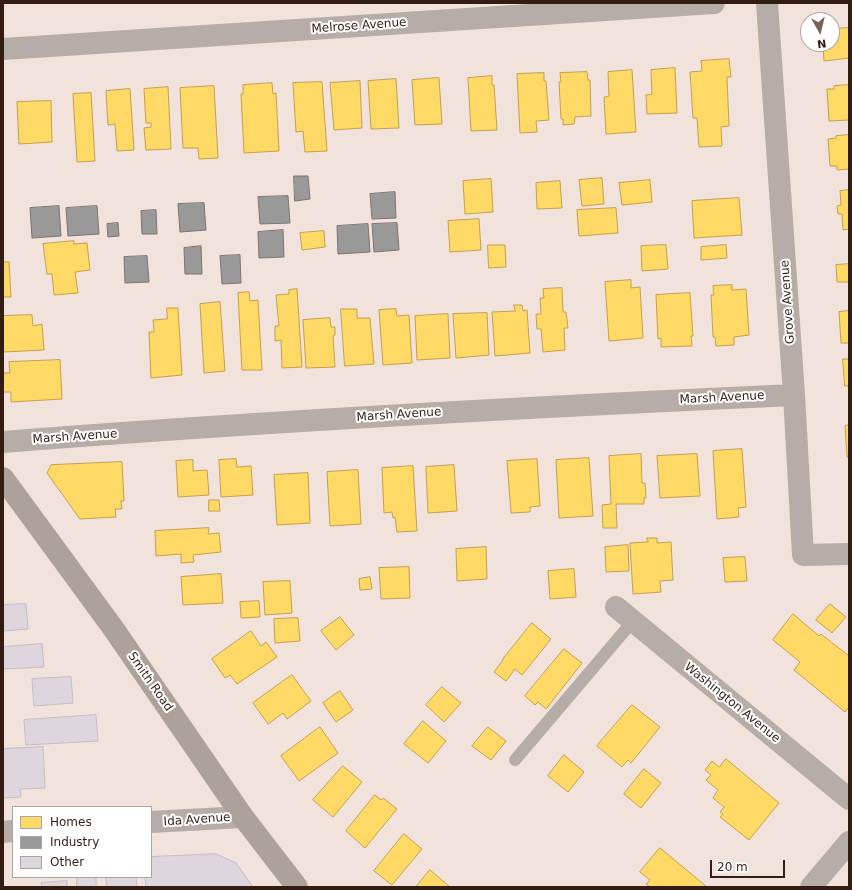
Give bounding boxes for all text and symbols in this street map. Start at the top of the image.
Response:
north arrow [800,12,840,52]
street label: Melrose Avenue [311,16,407,36]
text: N [816,36,827,50]
street label: Grove Avenue [778,260,798,344]
street label: Marsh Avenue [679,389,765,407]
street label: Marsh Avenue [356,405,442,425]
street label: Marsh Avenue [32,427,118,447]
street label: Smith Road [124,650,176,714]
street label: Washington Avenue [681,660,783,746]
legend [12,806,152,878]
street label: Ida Avenue [163,810,231,830]
text: Homes [50,815,92,829]
text: Industry [50,835,99,849]
scale bar [712,852,787,878]
text: Other [50,855,84,869]
text: 20 m [717,860,748,874]

